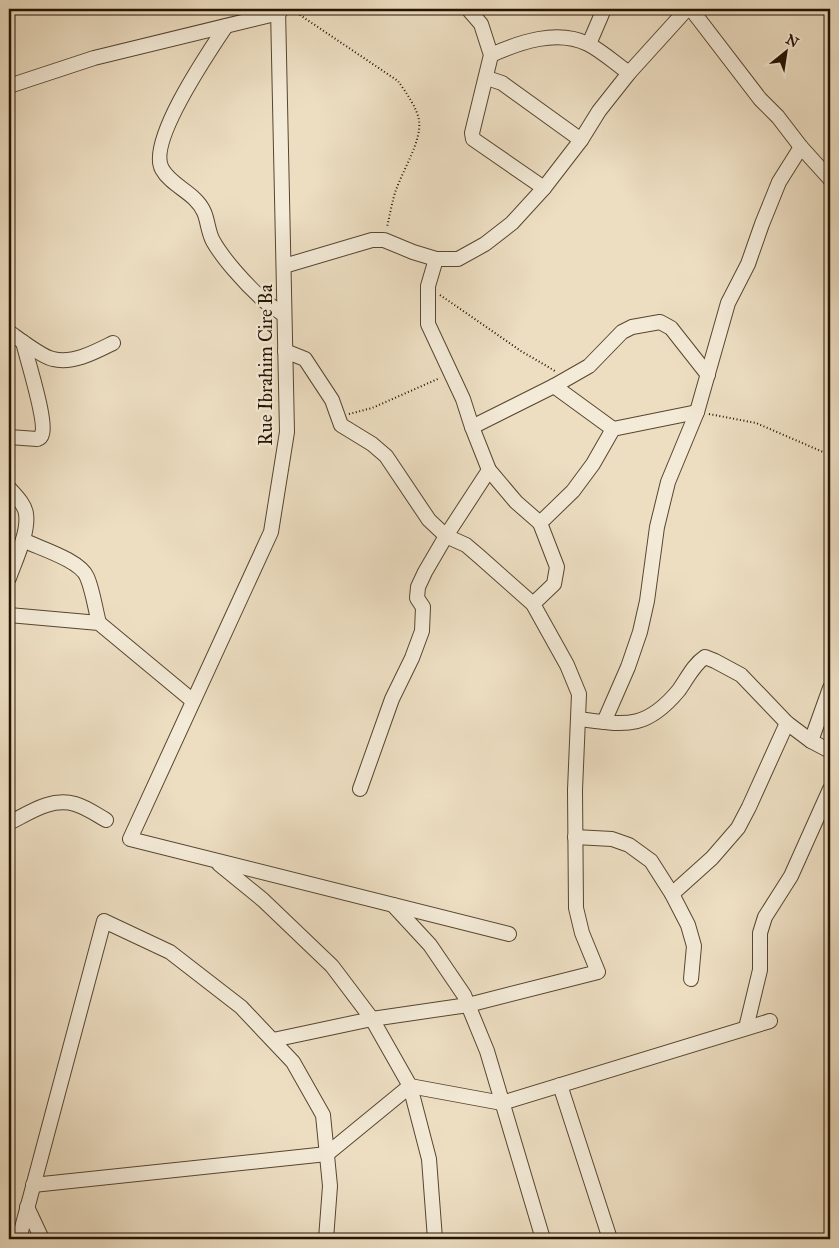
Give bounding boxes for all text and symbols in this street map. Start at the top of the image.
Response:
north arrow [762,28,812,78]
text: N [783,31,802,52]
street label: Rue Ibrahim Cire Ba [254,283,277,446]

